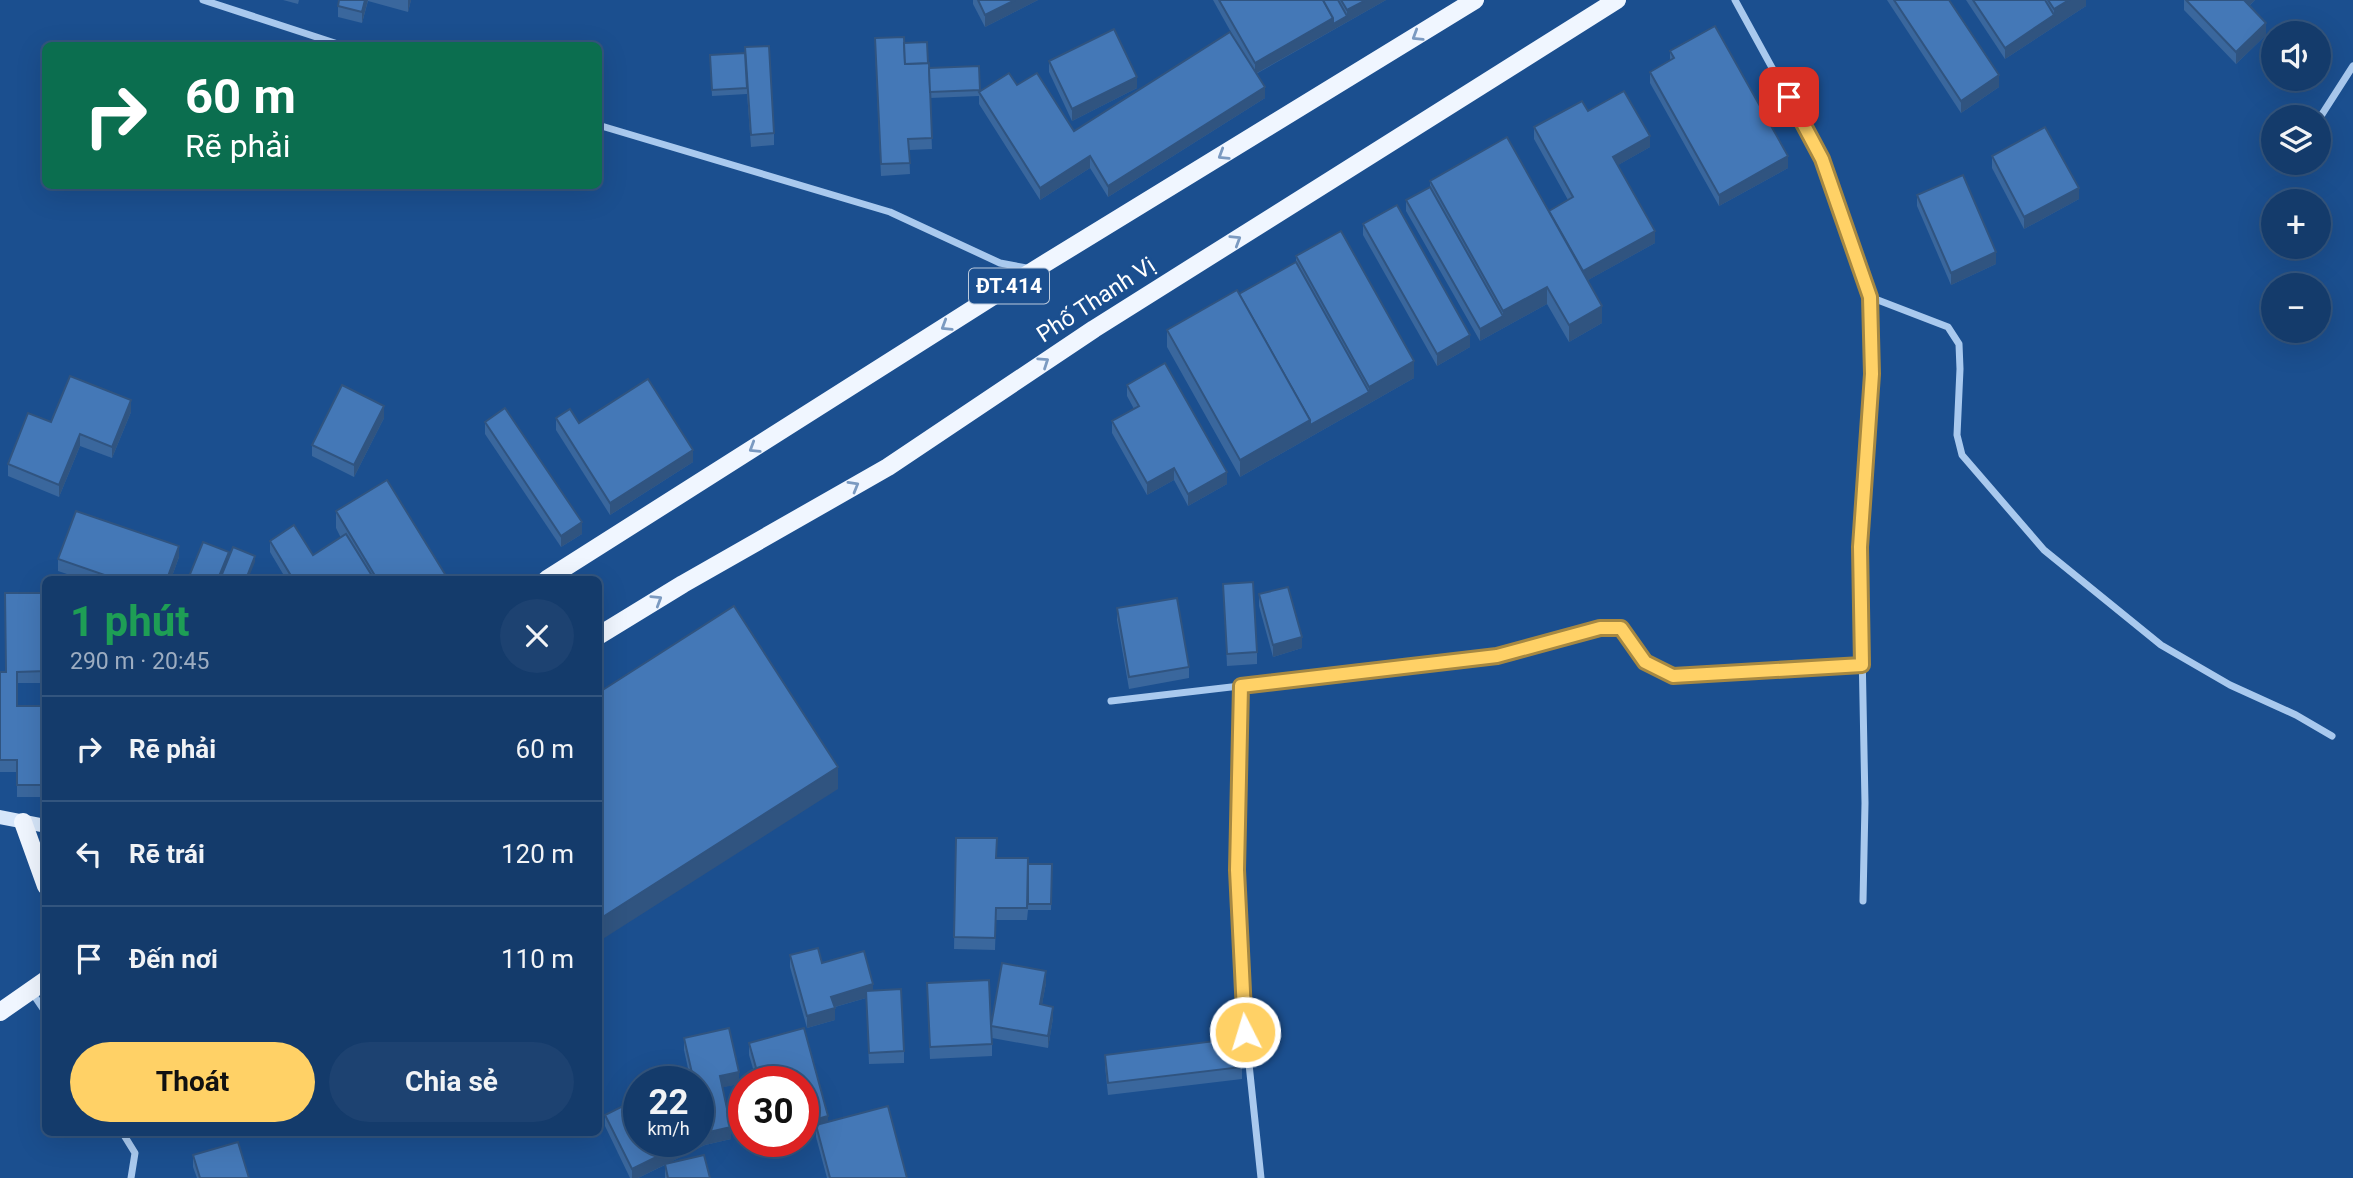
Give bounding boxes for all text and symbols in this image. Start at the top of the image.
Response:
map controls [2261,21,2331,343]
button: sound [2261,21,2331,91]
one-way arrow [1412,27,1425,40]
pin [1759,67,1819,127]
text: 60 m [185,68,296,125]
icon: right [70,70,161,161]
icon: arrive [1770,78,1808,116]
button: layers [2261,105,2331,175]
text: Rẽ phải [185,127,290,165]
one-way arrow [1218,146,1231,159]
button: + [2261,189,2331,259]
one-way arrow [1228,236,1241,249]
street label: Phố Thanh Vị [1032,252,1160,348]
road number: ĐT.414 [969,268,1049,304]
button: − [2261,273,2331,343]
one-way arrow [941,318,954,331]
one-way arrow [1036,358,1049,370]
one-way arrow [749,440,762,453]
one-way arrow [846,482,859,495]
one-way arrow [649,596,662,609]
text: 1 phút [70,597,189,646]
button: close [500,599,574,673]
text: 290 m · 20:45 [70,648,209,675]
icon: right [70,730,108,768]
text: Rẽ phải [129,734,216,764]
text: 60 m [516,734,574,764]
icon: left [70,835,108,873]
text: Rẽ trái [129,839,205,869]
text: 120 m [501,839,574,869]
icon: arrive [70,940,108,978]
text: Đến nơi [129,944,218,974]
text: 110 m [501,944,574,974]
position arrow [1208,995,1282,1069]
button: Thoát [70,1042,315,1122]
button: Chia sẻ [329,1042,574,1122]
speed limit sign: 30 [728,1066,819,1157]
text: 22 [648,1082,689,1123]
text: km/h [647,1118,690,1139]

